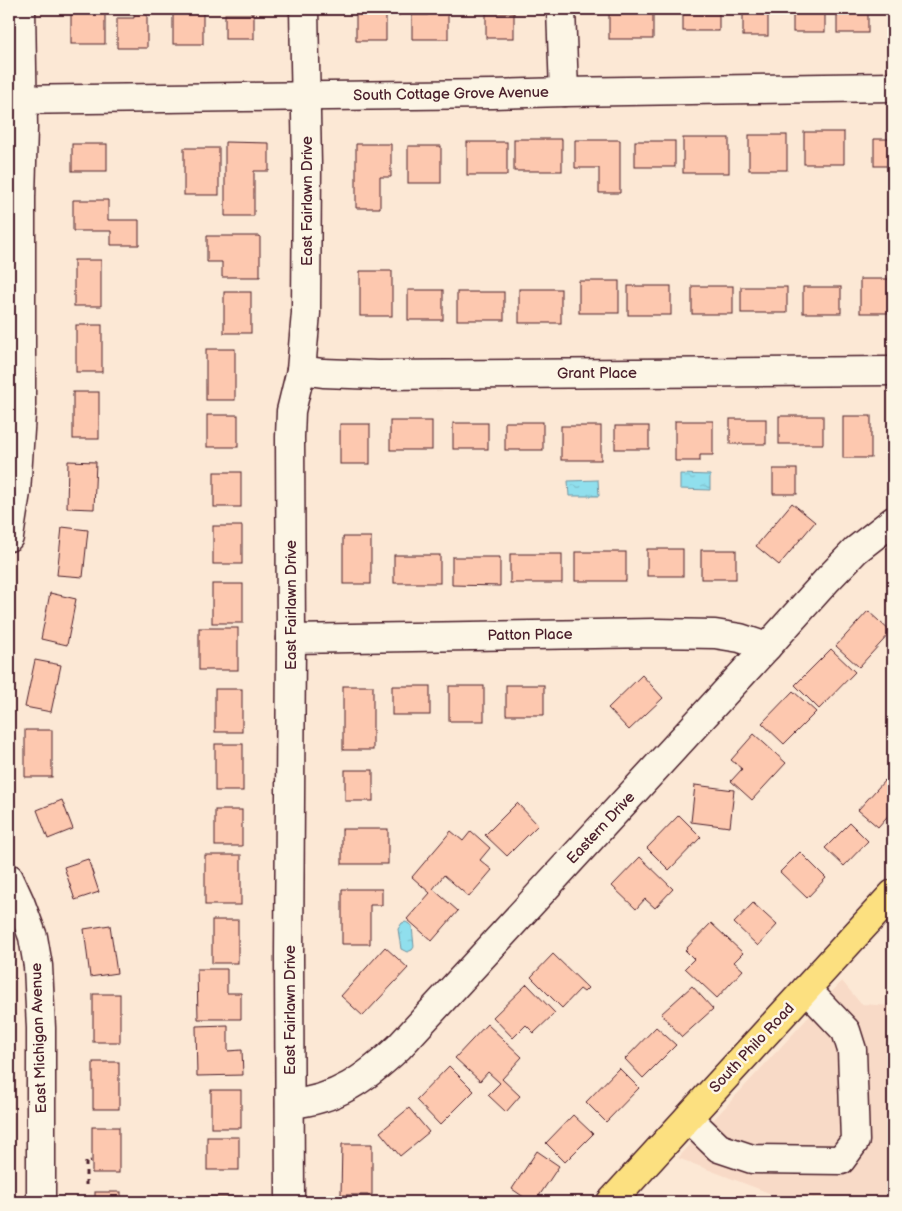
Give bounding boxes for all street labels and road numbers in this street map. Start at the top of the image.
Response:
street label: South Cottage Grove Avenue [353,83,549,105]
street label: East Fairlawn Drive [298,136,317,266]
street label: Grant Place [557,364,637,383]
street label: East Fairlawn Drive [282,540,301,670]
street label: Patton Place [487,625,573,645]
street label: Eastern Drive [563,788,639,868]
street label: East Fairlawn Drive [281,945,300,1075]
street label: East Michigan Avenue [27,962,51,1114]
street label: South Philo Road [705,999,799,1097]

